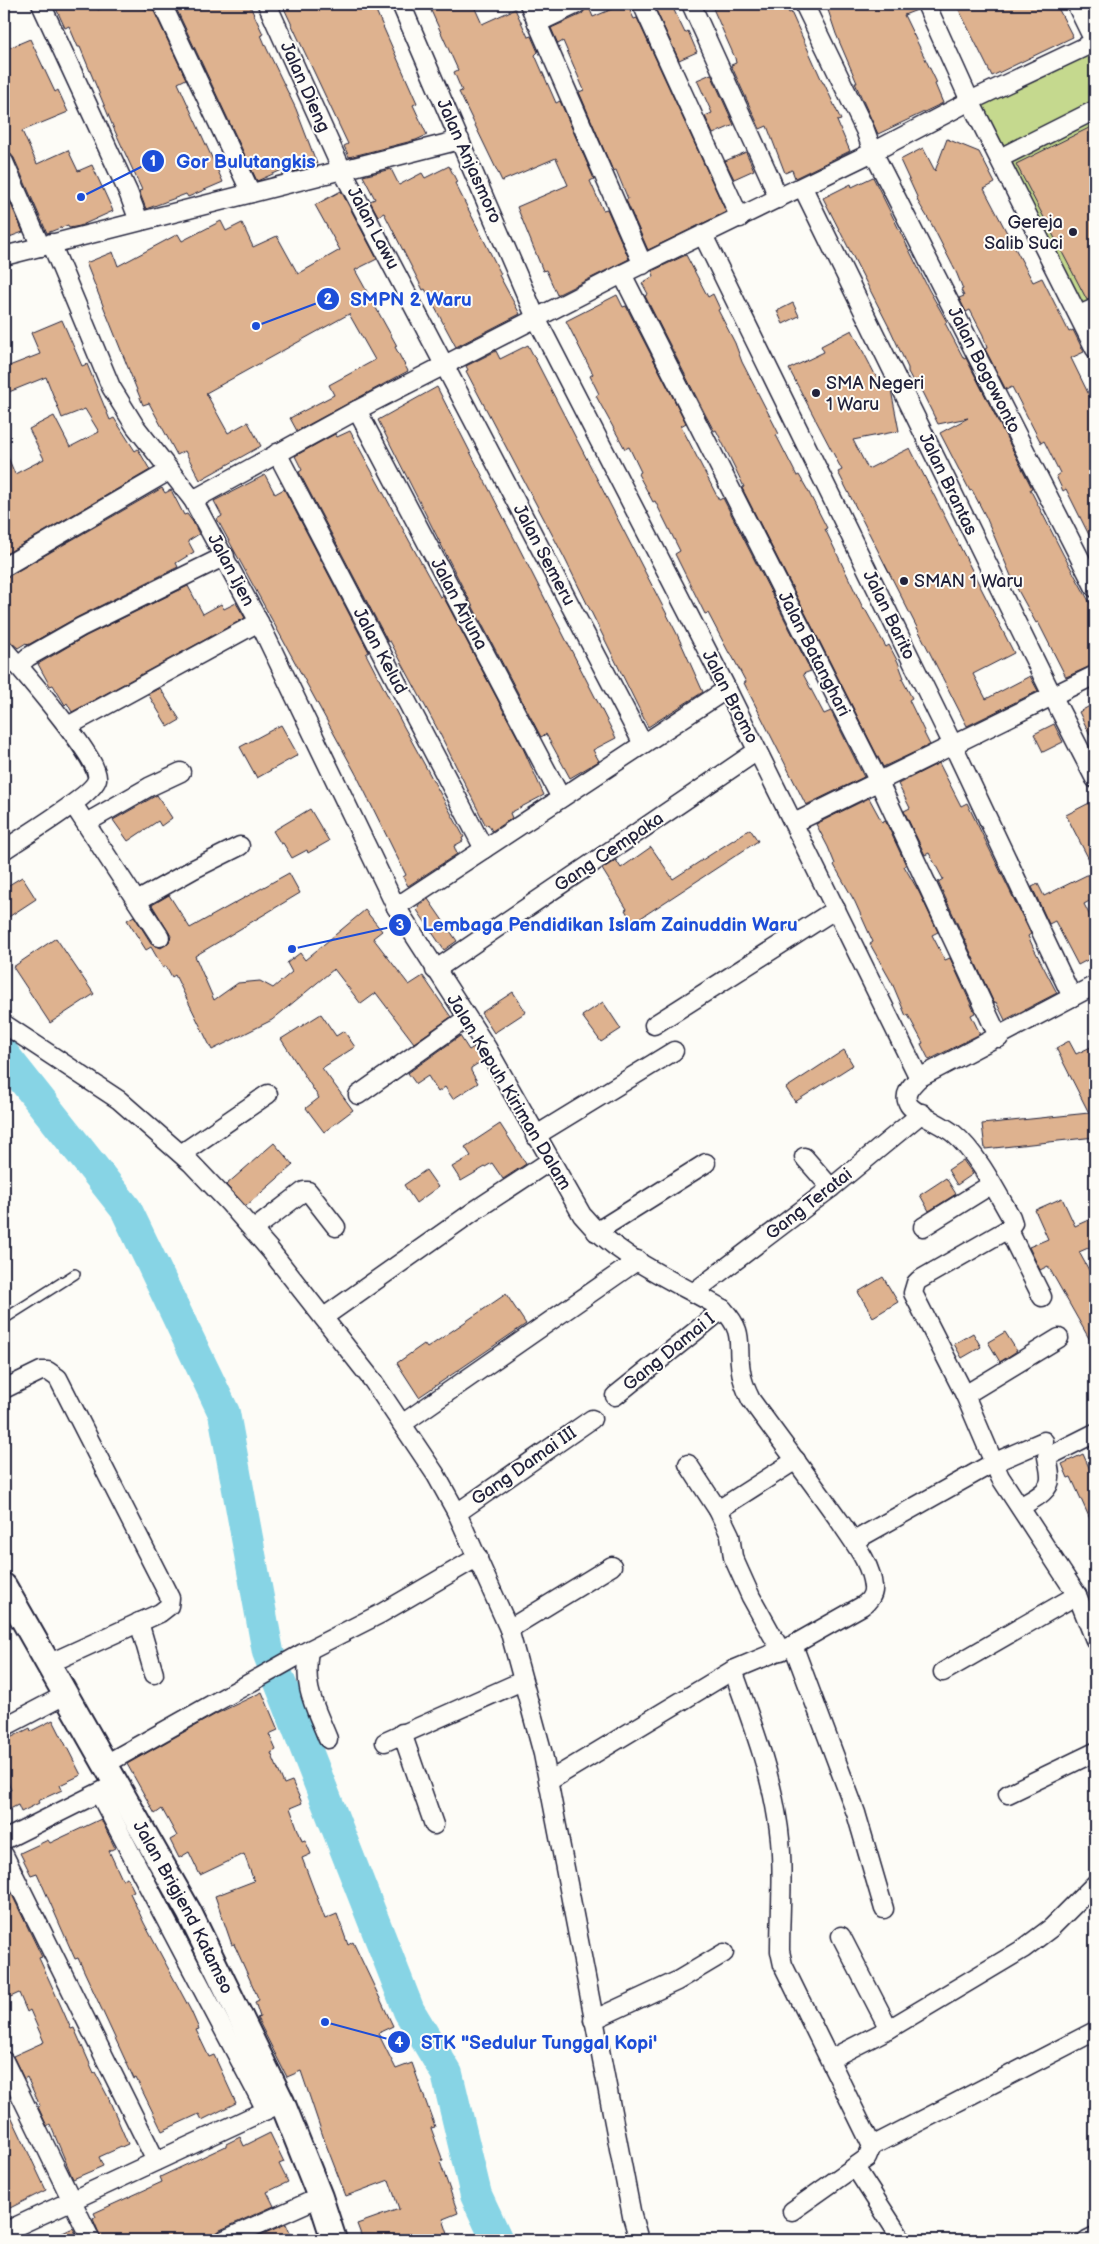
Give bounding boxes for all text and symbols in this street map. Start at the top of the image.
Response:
street label: Jalan Dieng [276,38,334,136]
street label: Jalan Anjasmoro [432,95,506,227]
callout: Gor Bulutangkis [141,144,325,178]
text: Gor Bulutangkis [176,151,316,174]
text: 1 [150,152,156,171]
street label: Jalan Lawu [343,183,403,273]
place label: Gereja Salib Suci [984,212,1063,254]
marker: Gereja Salib Suci [1067,226,1079,238]
callout: SMPN 2 Waru [316,282,482,316]
text: SMPN 2 Waru [350,289,472,312]
text: 2 [324,290,333,309]
street label: Jalan Bogowonto [943,303,1025,437]
place label: SMA Negeri 1 Waru [826,373,924,415]
marker: SMA Negeri 1 Waru [810,387,822,399]
street label: Jalan Brantas [914,429,982,539]
street label: Jalan Semeru [509,501,579,609]
street label: Jalan Ijen [203,530,259,610]
street label: Jalan Arjuna [426,555,492,653]
street label: Jalan Barito [858,567,920,663]
place label: SMAN 1 Waru [914,571,1023,592]
marker: SMAN 1 Waru [898,575,910,587]
street label: Jalan Batanghari [773,588,855,720]
street label: Jalan Kelud [348,604,412,698]
street label: Jalan Bromo [697,647,763,747]
street label: Gang Cempaka [551,808,667,896]
callout: Lembaga Pendidikan Islam Zainuddin Waru [387,908,808,942]
text: Lembaga Pendidikan Islam Zainuddin Waru [422,914,798,937]
text: 3 [396,916,405,935]
street label: Jalan Kepuh Kiriman Dalam [442,991,576,1193]
street label: Gang Teratai [762,1164,856,1244]
street label: Gang Damai I [619,1309,719,1395]
street label: Gang Damai III [468,1422,580,1510]
street label: Jalan Brigjend Katamso [129,1817,238,1997]
callout: STK "Sedulur Tunggal Kopi' [386,2025,667,2059]
text: STK "Sedulur Tunggal Kopi' [421,2032,657,2055]
text: 4 [395,2033,404,2052]

